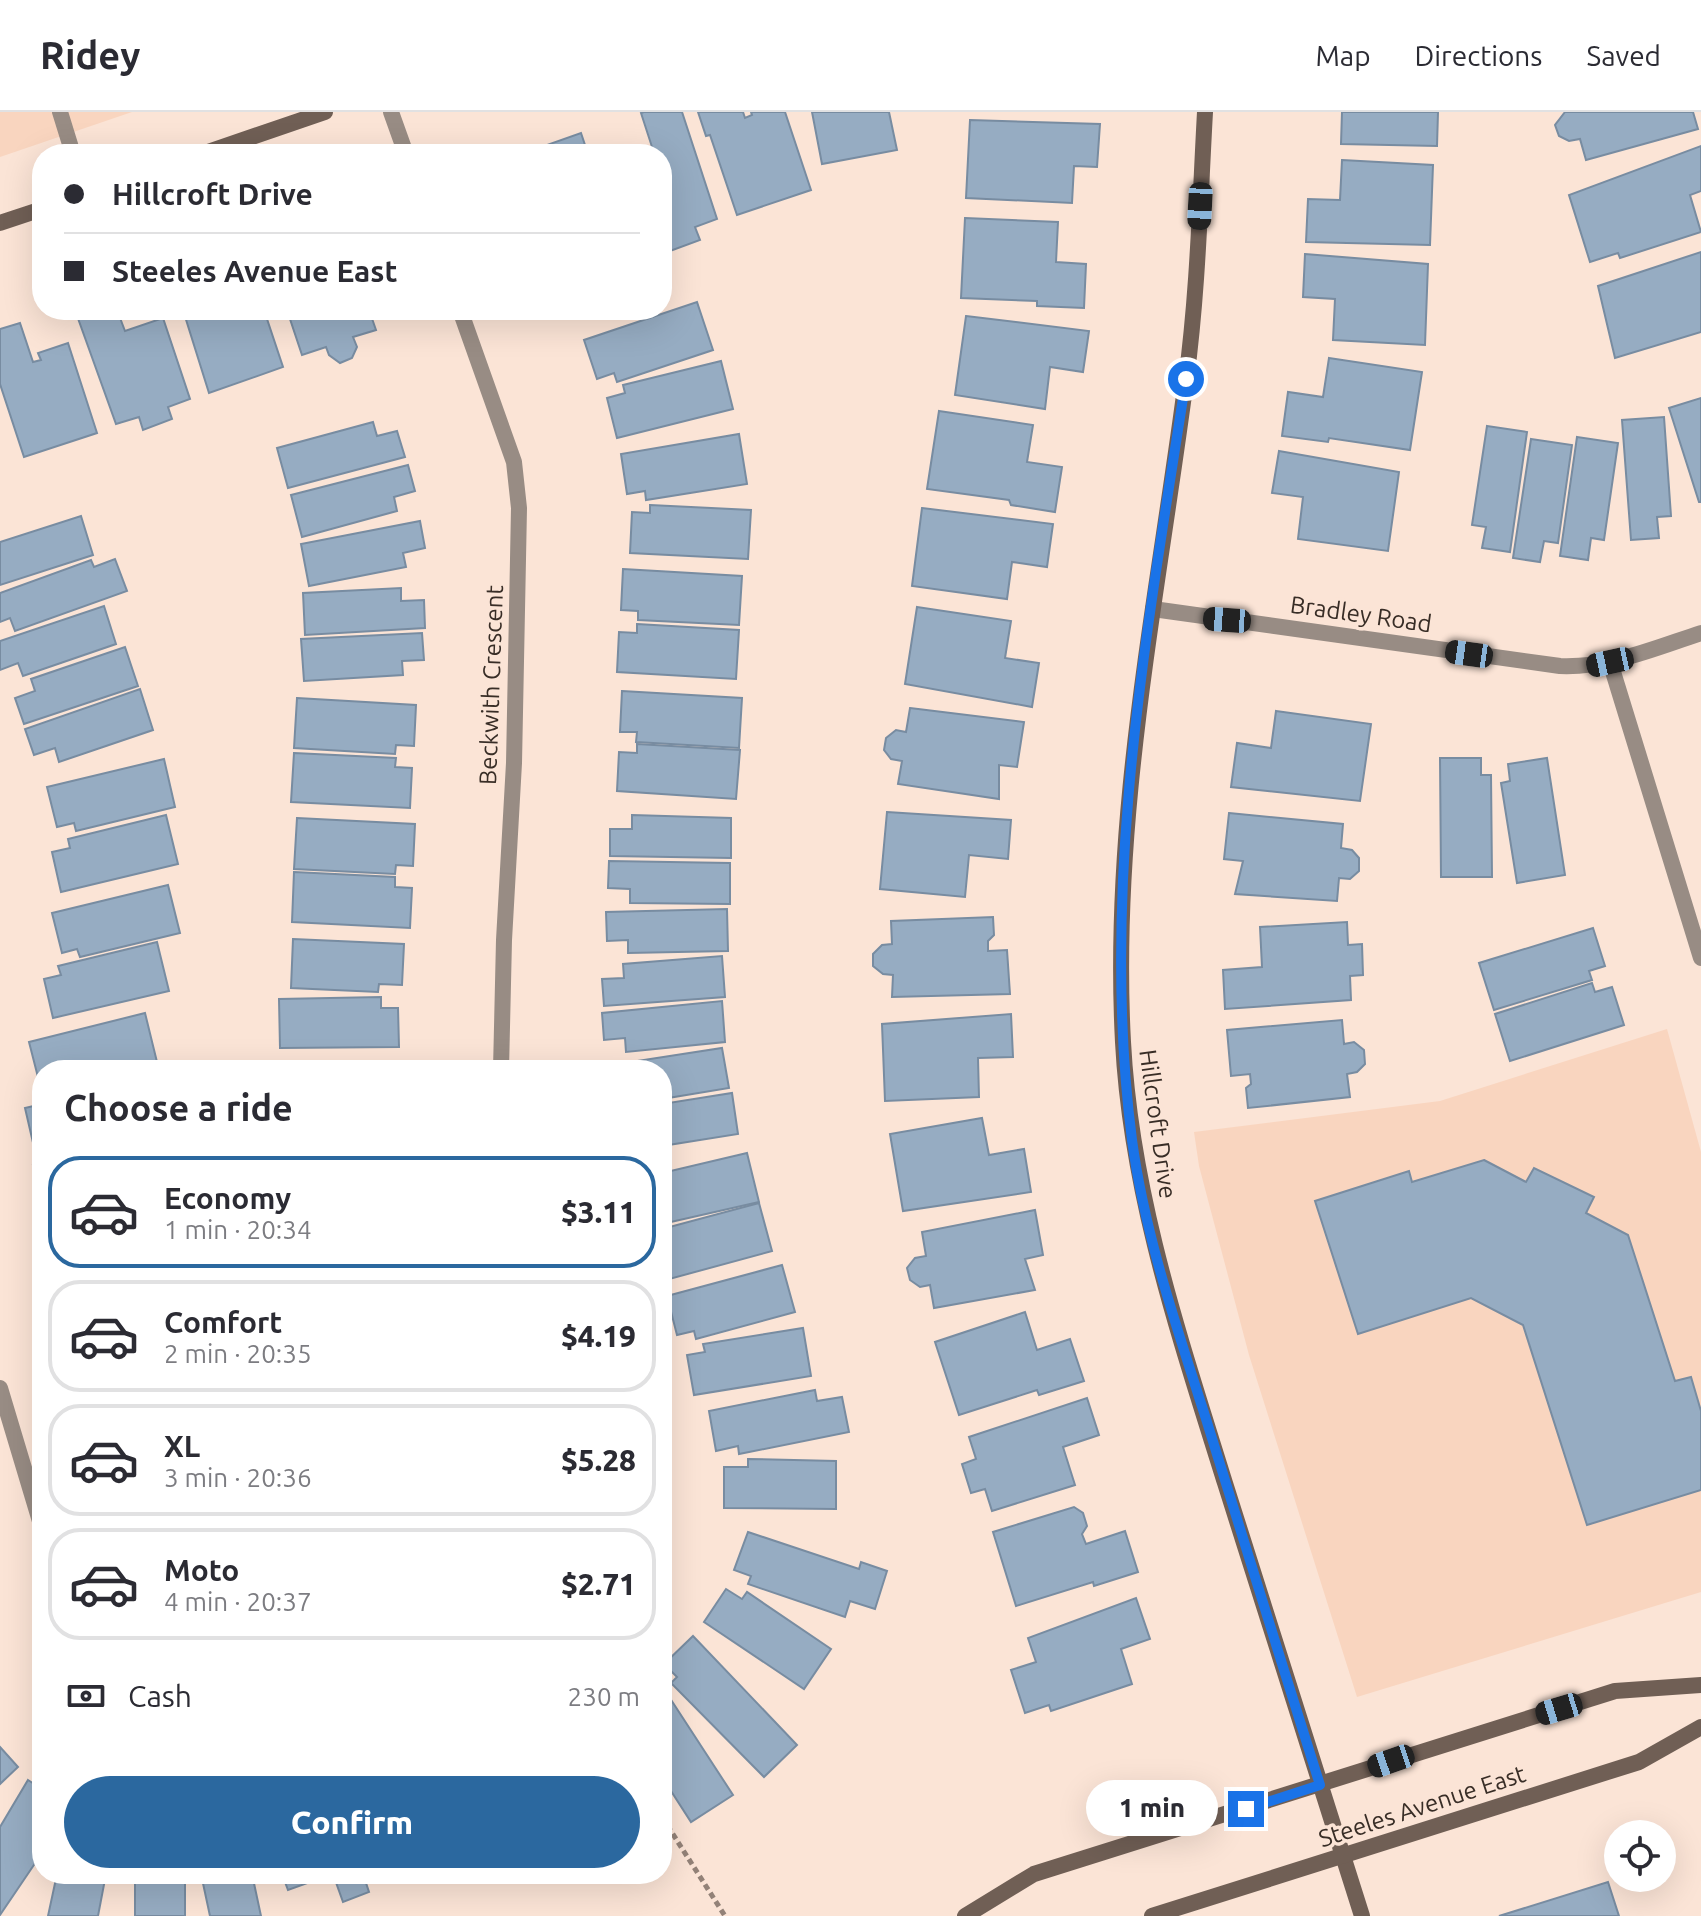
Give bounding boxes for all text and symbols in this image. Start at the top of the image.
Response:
text: Ridey [40,34,140,76]
text: Map [1315,40,1371,71]
text: Directions [1415,40,1542,71]
text: Saved [1586,40,1661,71]
text: Hillcroft Drive [112,177,313,211]
car [1187,181,1213,231]
text: Steeles Avenue East [112,254,397,288]
route start [1168,361,1204,397]
street label: Beckwith Crescent [474,584,508,785]
street label: Bradley Road [1289,591,1433,637]
car [1202,606,1252,634]
car [1444,639,1494,669]
car [1584,645,1636,679]
street label: Hillcroft Drive [1134,1048,1182,1200]
text: Choose a ride [64,1087,293,1128]
icon: car [68,1176,140,1248]
text: Economy [164,1181,291,1215]
text: $3.11 [561,1195,636,1229]
text: 1 min · 20:34 [164,1215,312,1244]
icon: car [68,1300,140,1372]
text: Comfort [164,1305,282,1339]
text: $4.19 [561,1319,636,1353]
text: 2 min · 20:35 [164,1339,312,1368]
icon: car [68,1424,140,1496]
text: XL [164,1429,200,1463]
text: $5.28 [561,1443,636,1477]
text: 3 min · 20:36 [164,1463,312,1492]
icon: car [68,1548,140,1620]
text: Moto [164,1553,239,1587]
text: $2.71 [561,1567,636,1601]
text: 4 min · 20:37 [164,1587,312,1616]
icon: cash [64,1674,108,1718]
text: Cash [128,1679,192,1713]
text: 230 m [568,1682,640,1711]
car [1533,1691,1585,1727]
car [1364,1742,1418,1780]
street label: Steeles Avenue East [1315,1760,1529,1852]
button: Confirm [64,1776,640,1868]
callout: 1 min [1086,1781,1218,1837]
route end [1228,1791,1264,1827]
text: 1 min [1119,1793,1185,1822]
map controls [1604,1820,1676,1892]
button: locate [1604,1820,1676,1892]

